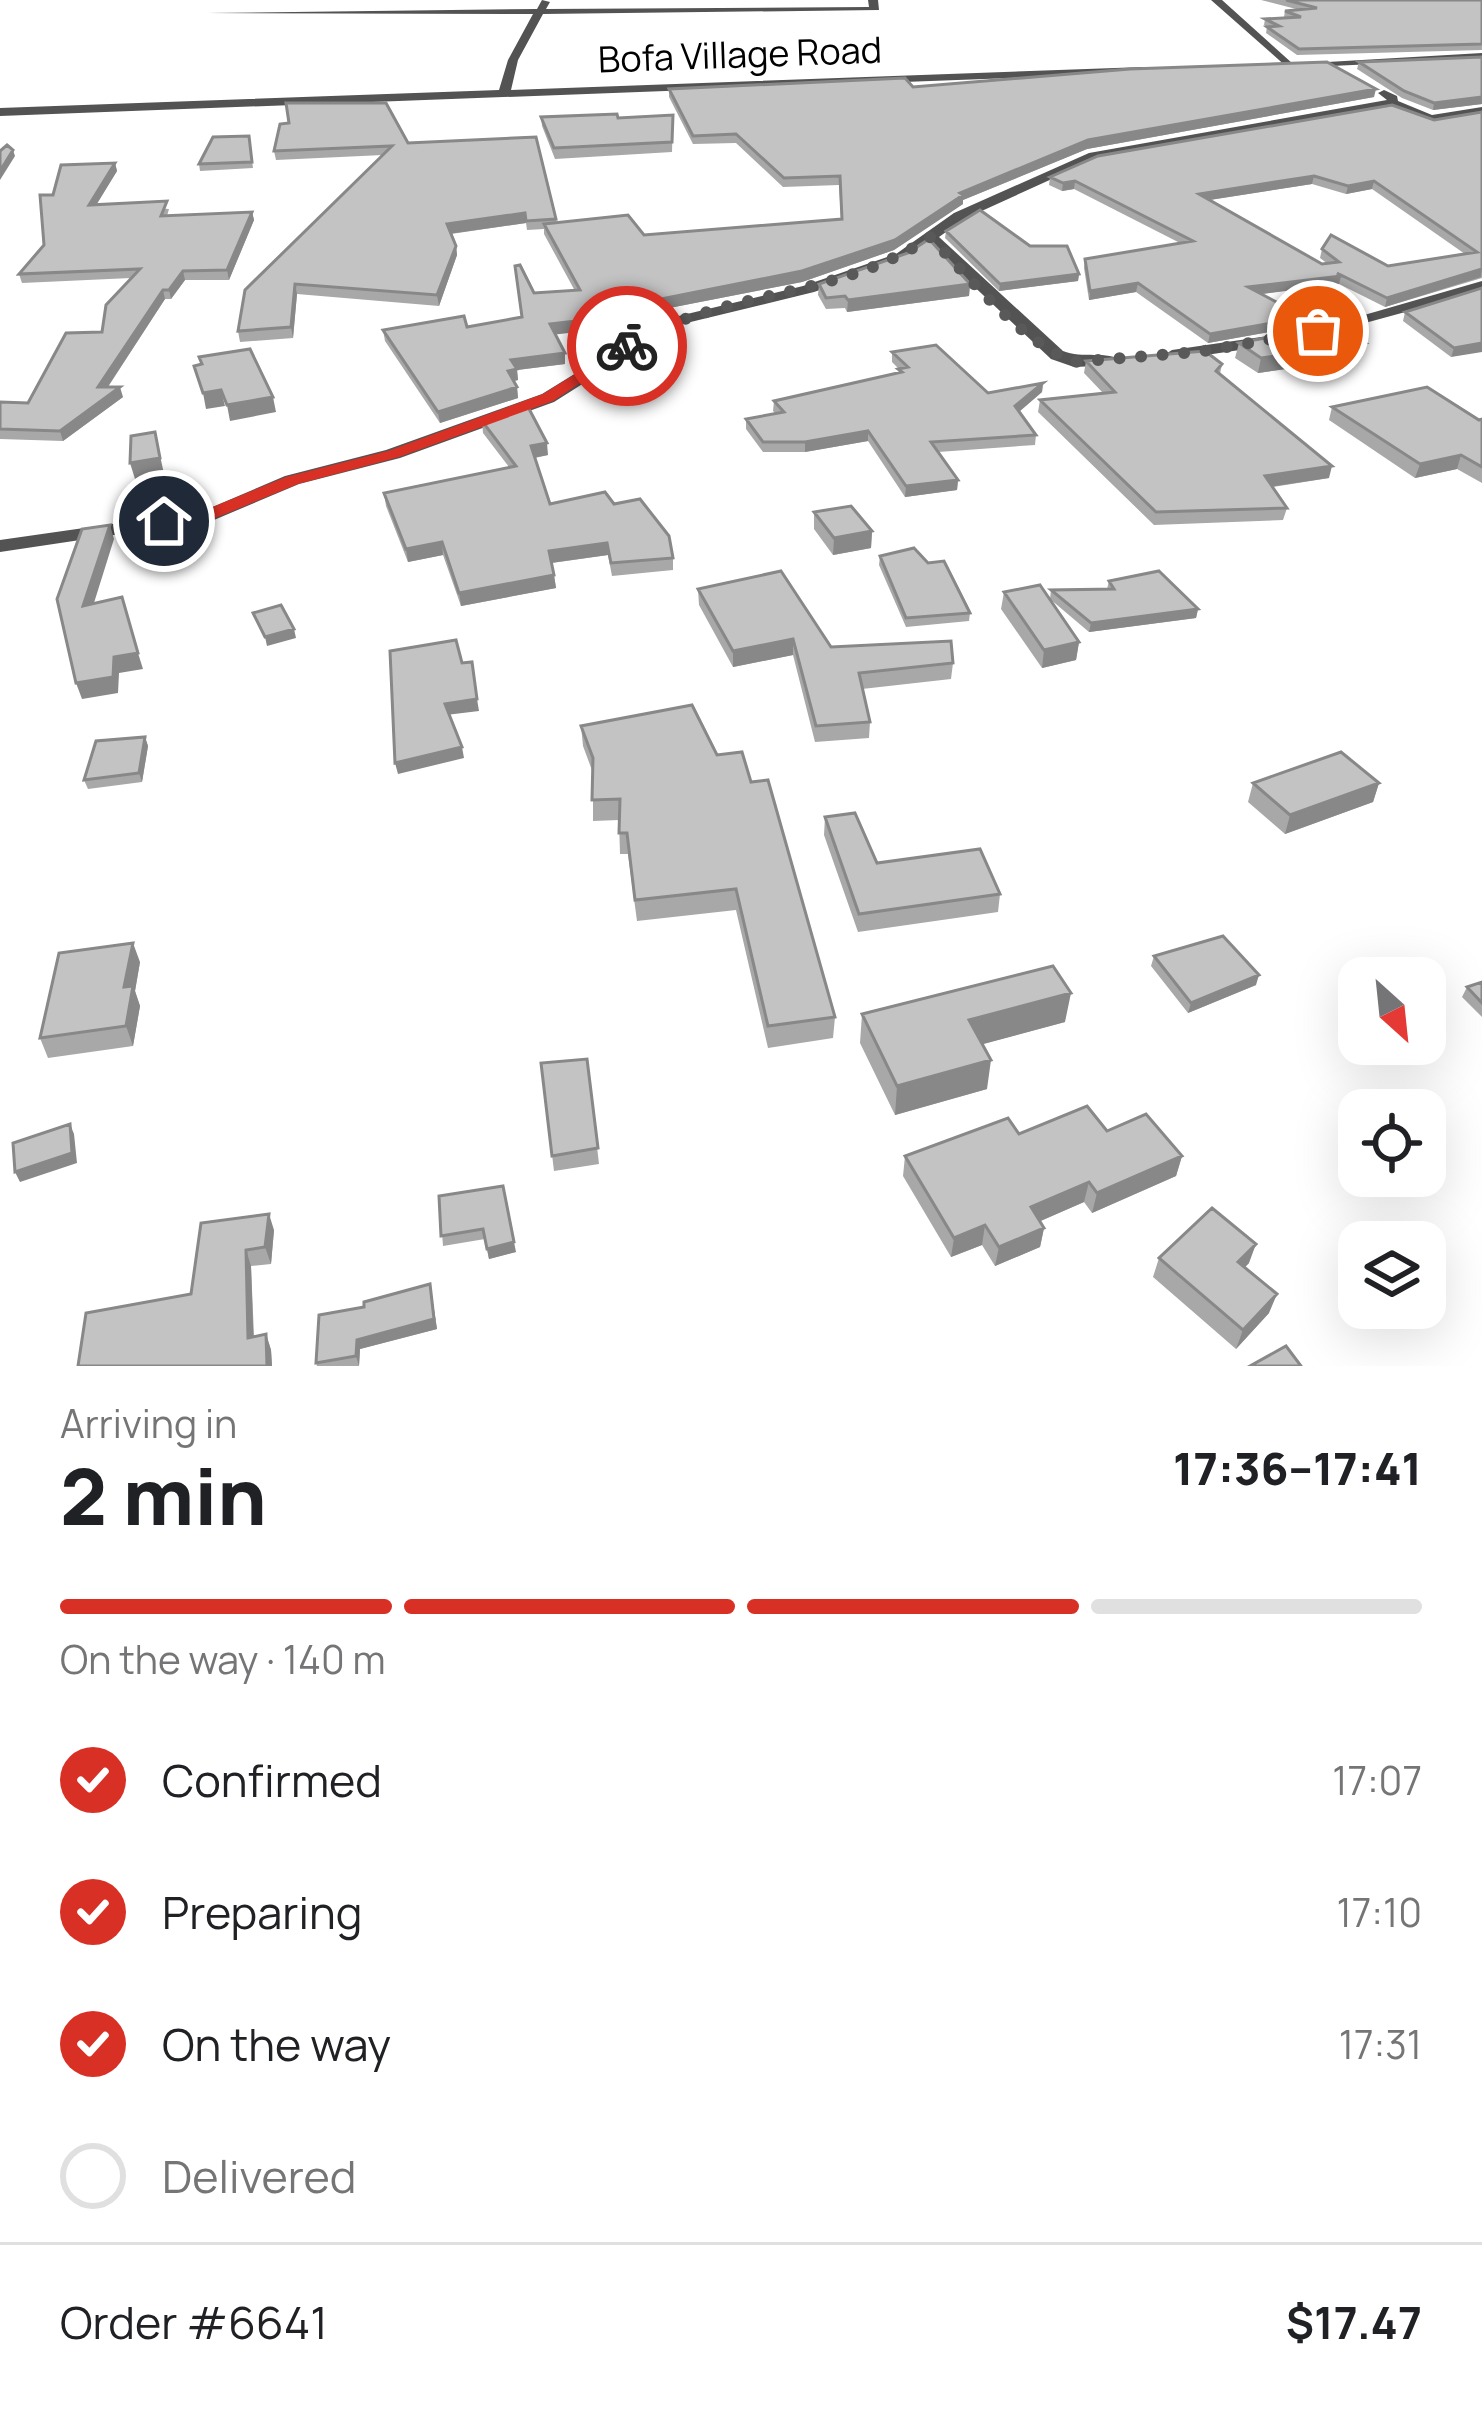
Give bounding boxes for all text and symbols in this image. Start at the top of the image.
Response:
street label: Bofa Village Road [597,25,883,83]
pin [1267,280,1369,382]
courier [567,286,687,406]
icon: bag [1285,298,1351,364]
icon: bike [594,313,660,379]
pin [113,470,215,572]
icon: home [131,488,197,554]
north arrow [1338,957,1446,1065]
map controls [1338,957,1446,1329]
button: locate [1338,1089,1446,1197]
button: layers [1338,1221,1446,1329]
text: Arriving in [60,1396,237,1450]
text: 17:36–17:41 [1173,1437,1422,1499]
text: 2 min [60,1442,267,1548]
text: On the way · 140 m [60,1632,386,1686]
icon: check [60,1747,126,1813]
text: Confirmed [162,1749,382,1811]
text: 17:07 [1332,1753,1422,1807]
icon: check [60,1879,126,1945]
text: Preparing [162,1881,362,1943]
text: 17:10 [1337,1885,1422,1939]
icon: check [60,2011,126,2077]
text: On the way [162,2013,391,2075]
text: 17:31 [1339,2017,1422,2071]
text: Delivered [162,2145,357,2207]
text: Order #6641 [60,2291,328,2353]
text: $17.47 [1286,2291,1422,2353]

